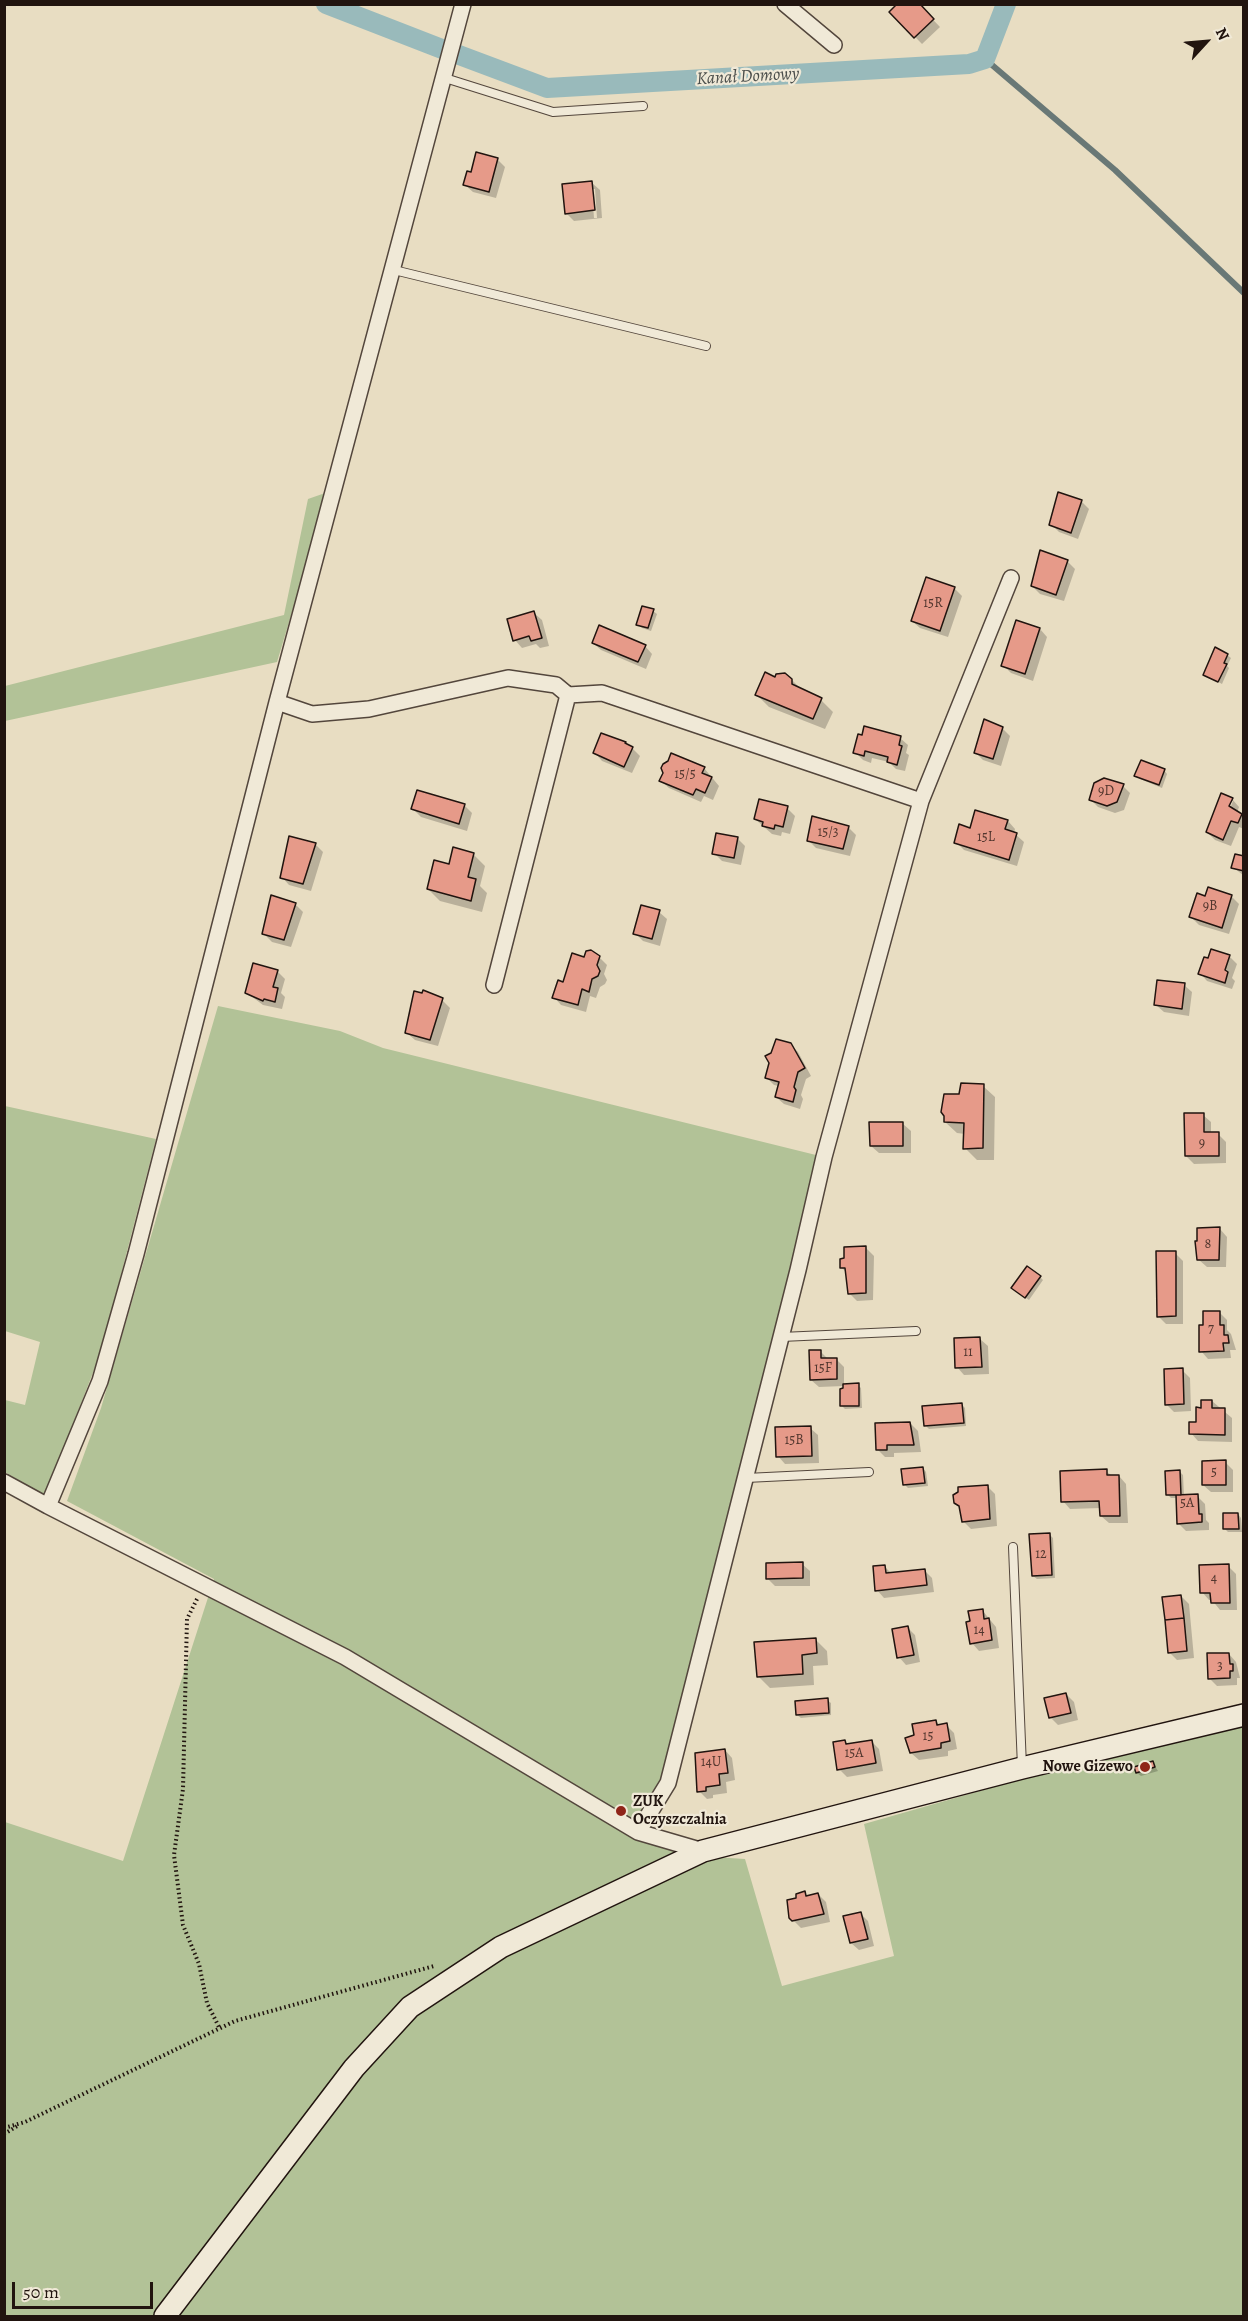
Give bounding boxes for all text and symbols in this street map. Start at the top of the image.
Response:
north arrow [1176,12,1236,72]
text: N [1210,24,1235,44]
water label: Kanał Domowy [696,64,800,90]
house number: 15R [923,596,943,612]
house number: 15/5 [674,767,696,783]
house number: 9D [1098,784,1114,800]
house number: 15/3 [817,825,839,841]
house number: 15L [977,830,995,846]
house number: 9B [1203,899,1217,915]
house number: 9 [1199,1136,1205,1152]
house number: 8 [1205,1237,1211,1253]
house number: 7 [1208,1322,1214,1338]
house number: 11 [963,1345,973,1361]
house number: 15F [814,1361,832,1377]
house number: 15B [784,1433,804,1449]
house number: 5 [1211,1465,1217,1481]
house number: 5A [1180,1496,1194,1512]
house number: 12 [1035,1547,1047,1563]
house number: 4 [1211,1571,1217,1587]
house number: 14 [973,1623,985,1639]
house number: 3 [1217,1659,1223,1675]
house number: 15 [923,1729,933,1745]
house number: 15A [845,1746,863,1762]
house number: 14U [701,1755,721,1771]
place label: Nowe Gizewo [1043,1757,1133,1777]
marker: Nowe Gizewo [1138,1760,1152,1774]
place label: ZUK Oczyszczalnia [633,1792,727,1830]
marker: ZUK Oczyszczalnia [614,1804,628,1818]
scale bar [15,2270,156,2308]
text: 50 m [23,2280,59,2304]

